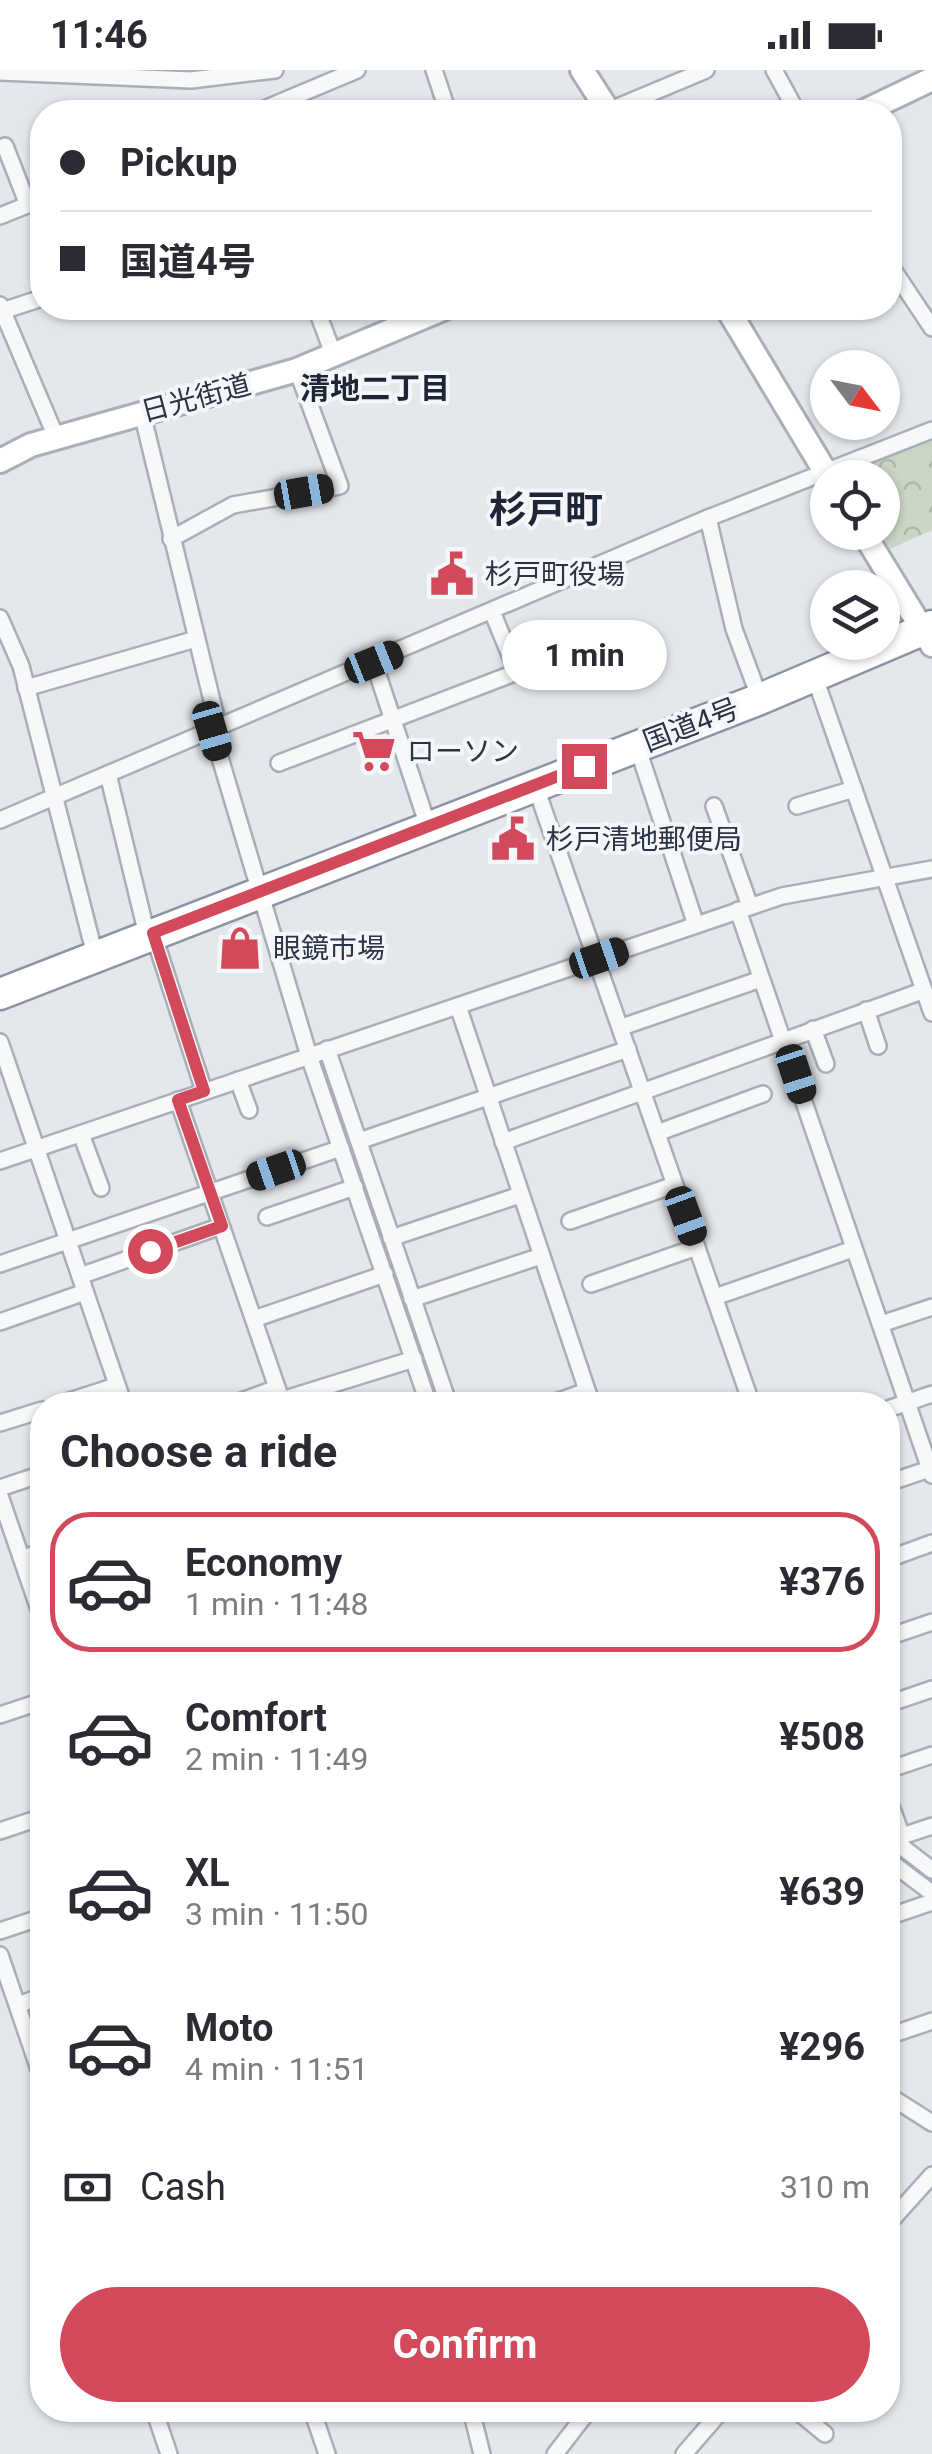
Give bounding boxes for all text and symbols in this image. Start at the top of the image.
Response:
text: 11:46 [50,13,148,57]
text: Pickup [120,141,237,185]
text: 国道4号 [120,240,256,284]
north arrow [810,350,900,440]
map controls [810,350,900,660]
street label: 日光街道 [138,368,254,428]
district label: 清地二丁目 [300,371,450,406]
button: locate [810,460,900,550]
car [272,472,336,512]
district label: 杉戸町 [489,488,603,532]
public building icon: 杉戸町役場 [428,550,476,598]
place label: 杉戸町役場 [485,558,625,591]
button: layers [810,570,900,660]
callout: 1 min [502,621,666,691]
text: 1 min [544,636,625,674]
car [341,637,407,687]
street label: 国道4号 [639,692,743,758]
car [189,698,235,764]
supermarket icon: ローソン [350,727,398,775]
place label: ローソン [407,735,519,768]
route end [562,744,607,789]
public building icon: 杉戸清地郵便局 [489,815,537,863]
place label: 杉戸清地郵便局 [546,823,742,856]
shop icon: 眼鏡市場 [216,924,264,972]
place label: 眼鏡市場 [273,932,385,965]
car [566,934,632,982]
car [772,1041,820,1107]
car [243,1146,309,1194]
car [662,1183,710,1249]
route start [128,1229,173,1274]
text: Choose a ride [60,1425,337,1478]
icon: car [65,1537,155,1627]
text: Economy [185,1541,342,1585]
text: ¥376 [779,1560,865,1604]
text: 1 min · 11:48 [185,1585,368,1623]
icon: car [65,1692,155,1782]
text: Comfort [185,1696,327,1740]
text: ¥508 [779,1715,865,1759]
text: 2 min · 11:49 [185,1740,368,1778]
icon: car [65,1847,155,1937]
text: XL [185,1851,230,1895]
text: ¥639 [779,1870,865,1914]
text: 3 min · 11:50 [185,1895,368,1933]
icon: car [65,2002,155,2092]
text: Moto [185,2006,274,2050]
text: ¥296 [779,2025,865,2069]
text: 4 min · 11:51 [185,2050,368,2088]
icon: cash [60,2160,115,2215]
text: Cash [140,2165,226,2209]
text: 310 m [780,2168,870,2206]
button: Confirm [60,2287,870,2402]

